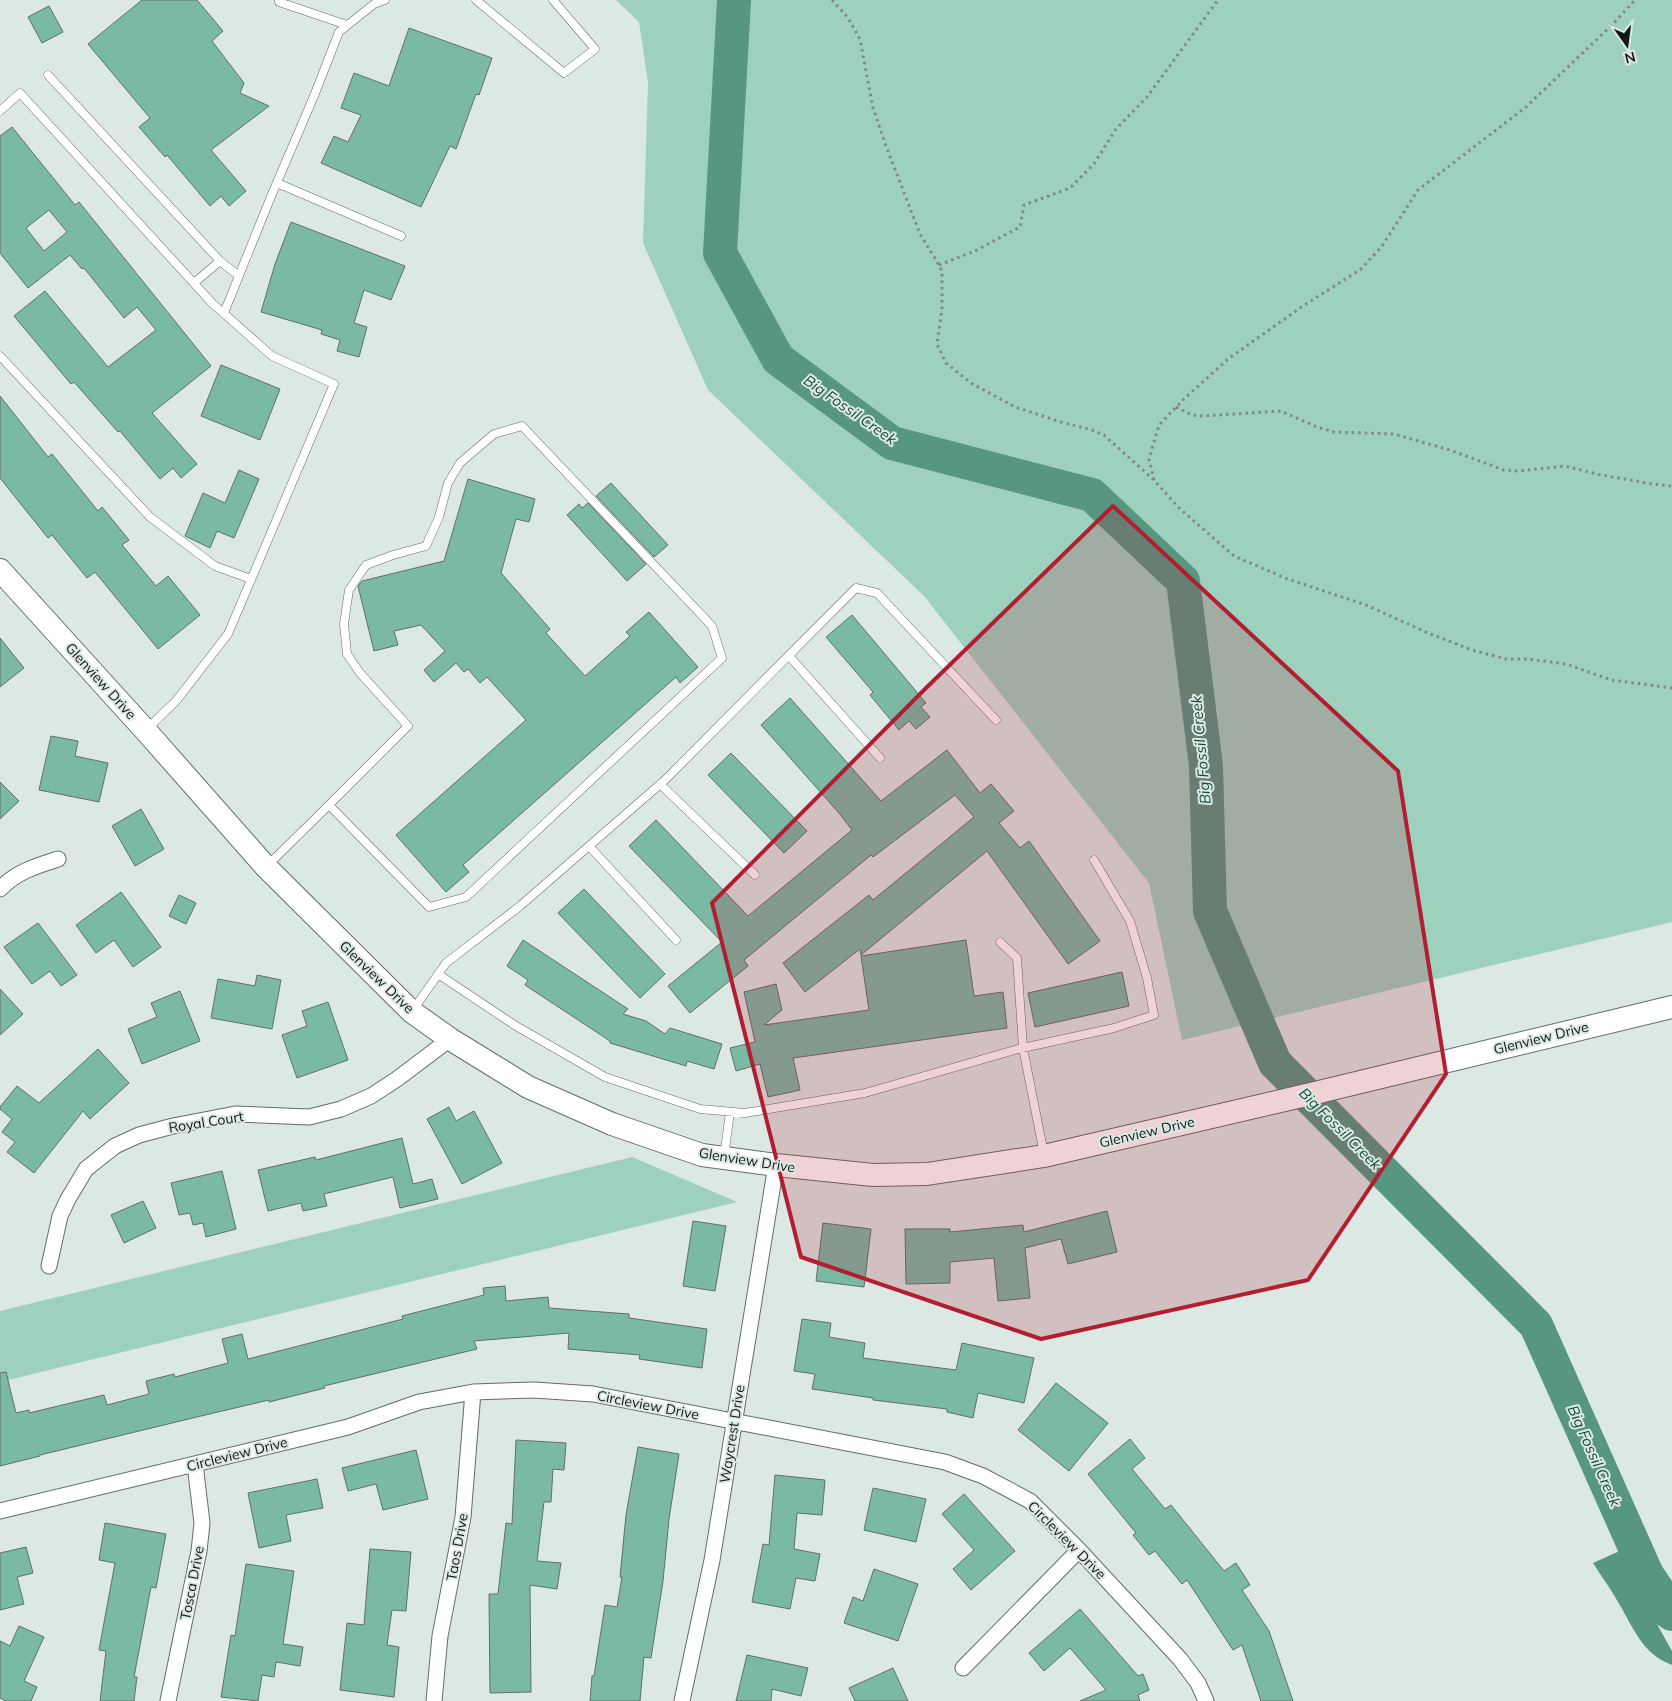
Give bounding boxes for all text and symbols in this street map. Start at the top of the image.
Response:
north arrow [1602,20,1652,70]
text: N [1623,48,1637,68]
water label: Big Fossil Creek [800,371,901,449]
street label: Glenview Drive [62,639,140,723]
water label: Big Fossil Creek [1186,694,1215,805]
street label: Glenview Drive [336,937,418,1017]
street label: Glenview Drive [1492,1018,1590,1058]
water label: Big Fossil Creek [1295,1083,1387,1175]
street label: Royal Court [167,1107,245,1137]
street label: Glenview Drive [1098,1112,1196,1152]
street label: Glenview Drive [698,1144,796,1176]
street label: Waycrest Drive [715,1384,749,1484]
street label: Circleview Drive [595,1386,701,1424]
water label: Big Fossil Creek [1564,1402,1626,1511]
street label: Circleview Drive [185,1433,289,1475]
street label: Circleview Drive [1024,1497,1110,1583]
street label: Taos Drive [442,1512,472,1582]
street label: Tosca Drive [176,1544,208,1622]

